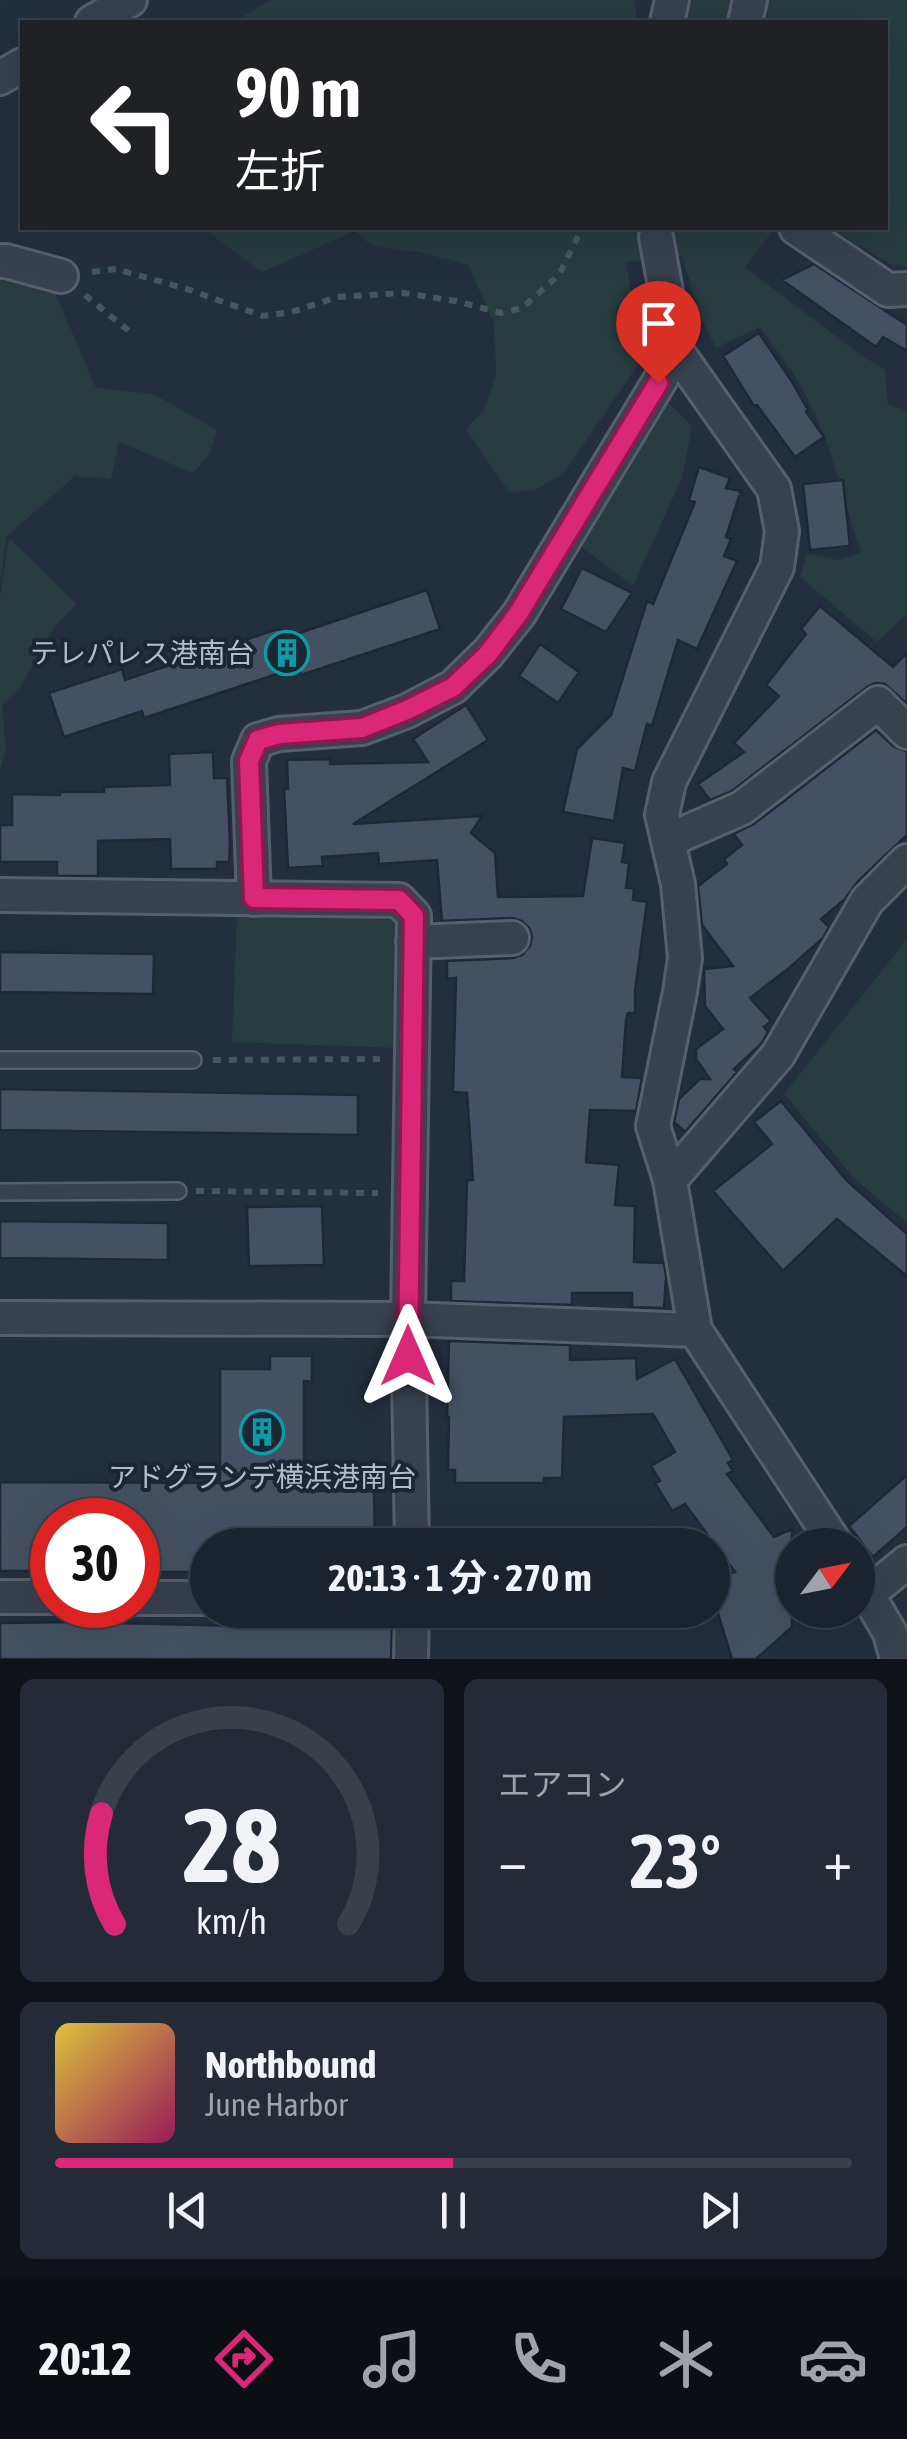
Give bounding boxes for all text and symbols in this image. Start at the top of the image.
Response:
text: 90 m [235,52,361,132]
icon: left [70,60,200,190]
text: 左折 [235,145,325,197]
pin [616,281,701,384]
icon: arrive [631,296,686,351]
building icon: テレパレス港南台 [264,630,310,676]
place label: テレパレス港南台 [30,637,254,669]
position arrow [356,1304,460,1408]
building icon: アドグランデ横浜港南台 [239,1409,285,1455]
place label: アドグランデ横浜港南台 [108,1461,416,1493]
speed limit sign: 30 [30,1498,160,1628]
north arrow [775,1528,875,1628]
map controls [775,1528,875,1628]
text: 20:13 · 1 分 · 270 m [328,1556,592,1599]
text: エアコン [499,1766,627,1803]
text: 28 [183,1785,281,1904]
text: 23° [630,1818,721,1904]
text: − [499,1829,527,1892]
text: + [823,1829,852,1892]
text: km/h [196,1901,267,1942]
text: Northbound [205,2043,376,2086]
text: June Harbor [205,2086,348,2123]
icon: previous [160,2183,215,2238]
icon: pause [426,2183,481,2238]
icon: next [692,2183,747,2238]
icon: directions [209,2324,279,2394]
icon: music [357,2324,427,2394]
icon: phone [504,2324,574,2394]
icon: climate [651,2324,721,2394]
icon: car [798,2324,868,2394]
text: 20:12 [39,2333,132,2385]

